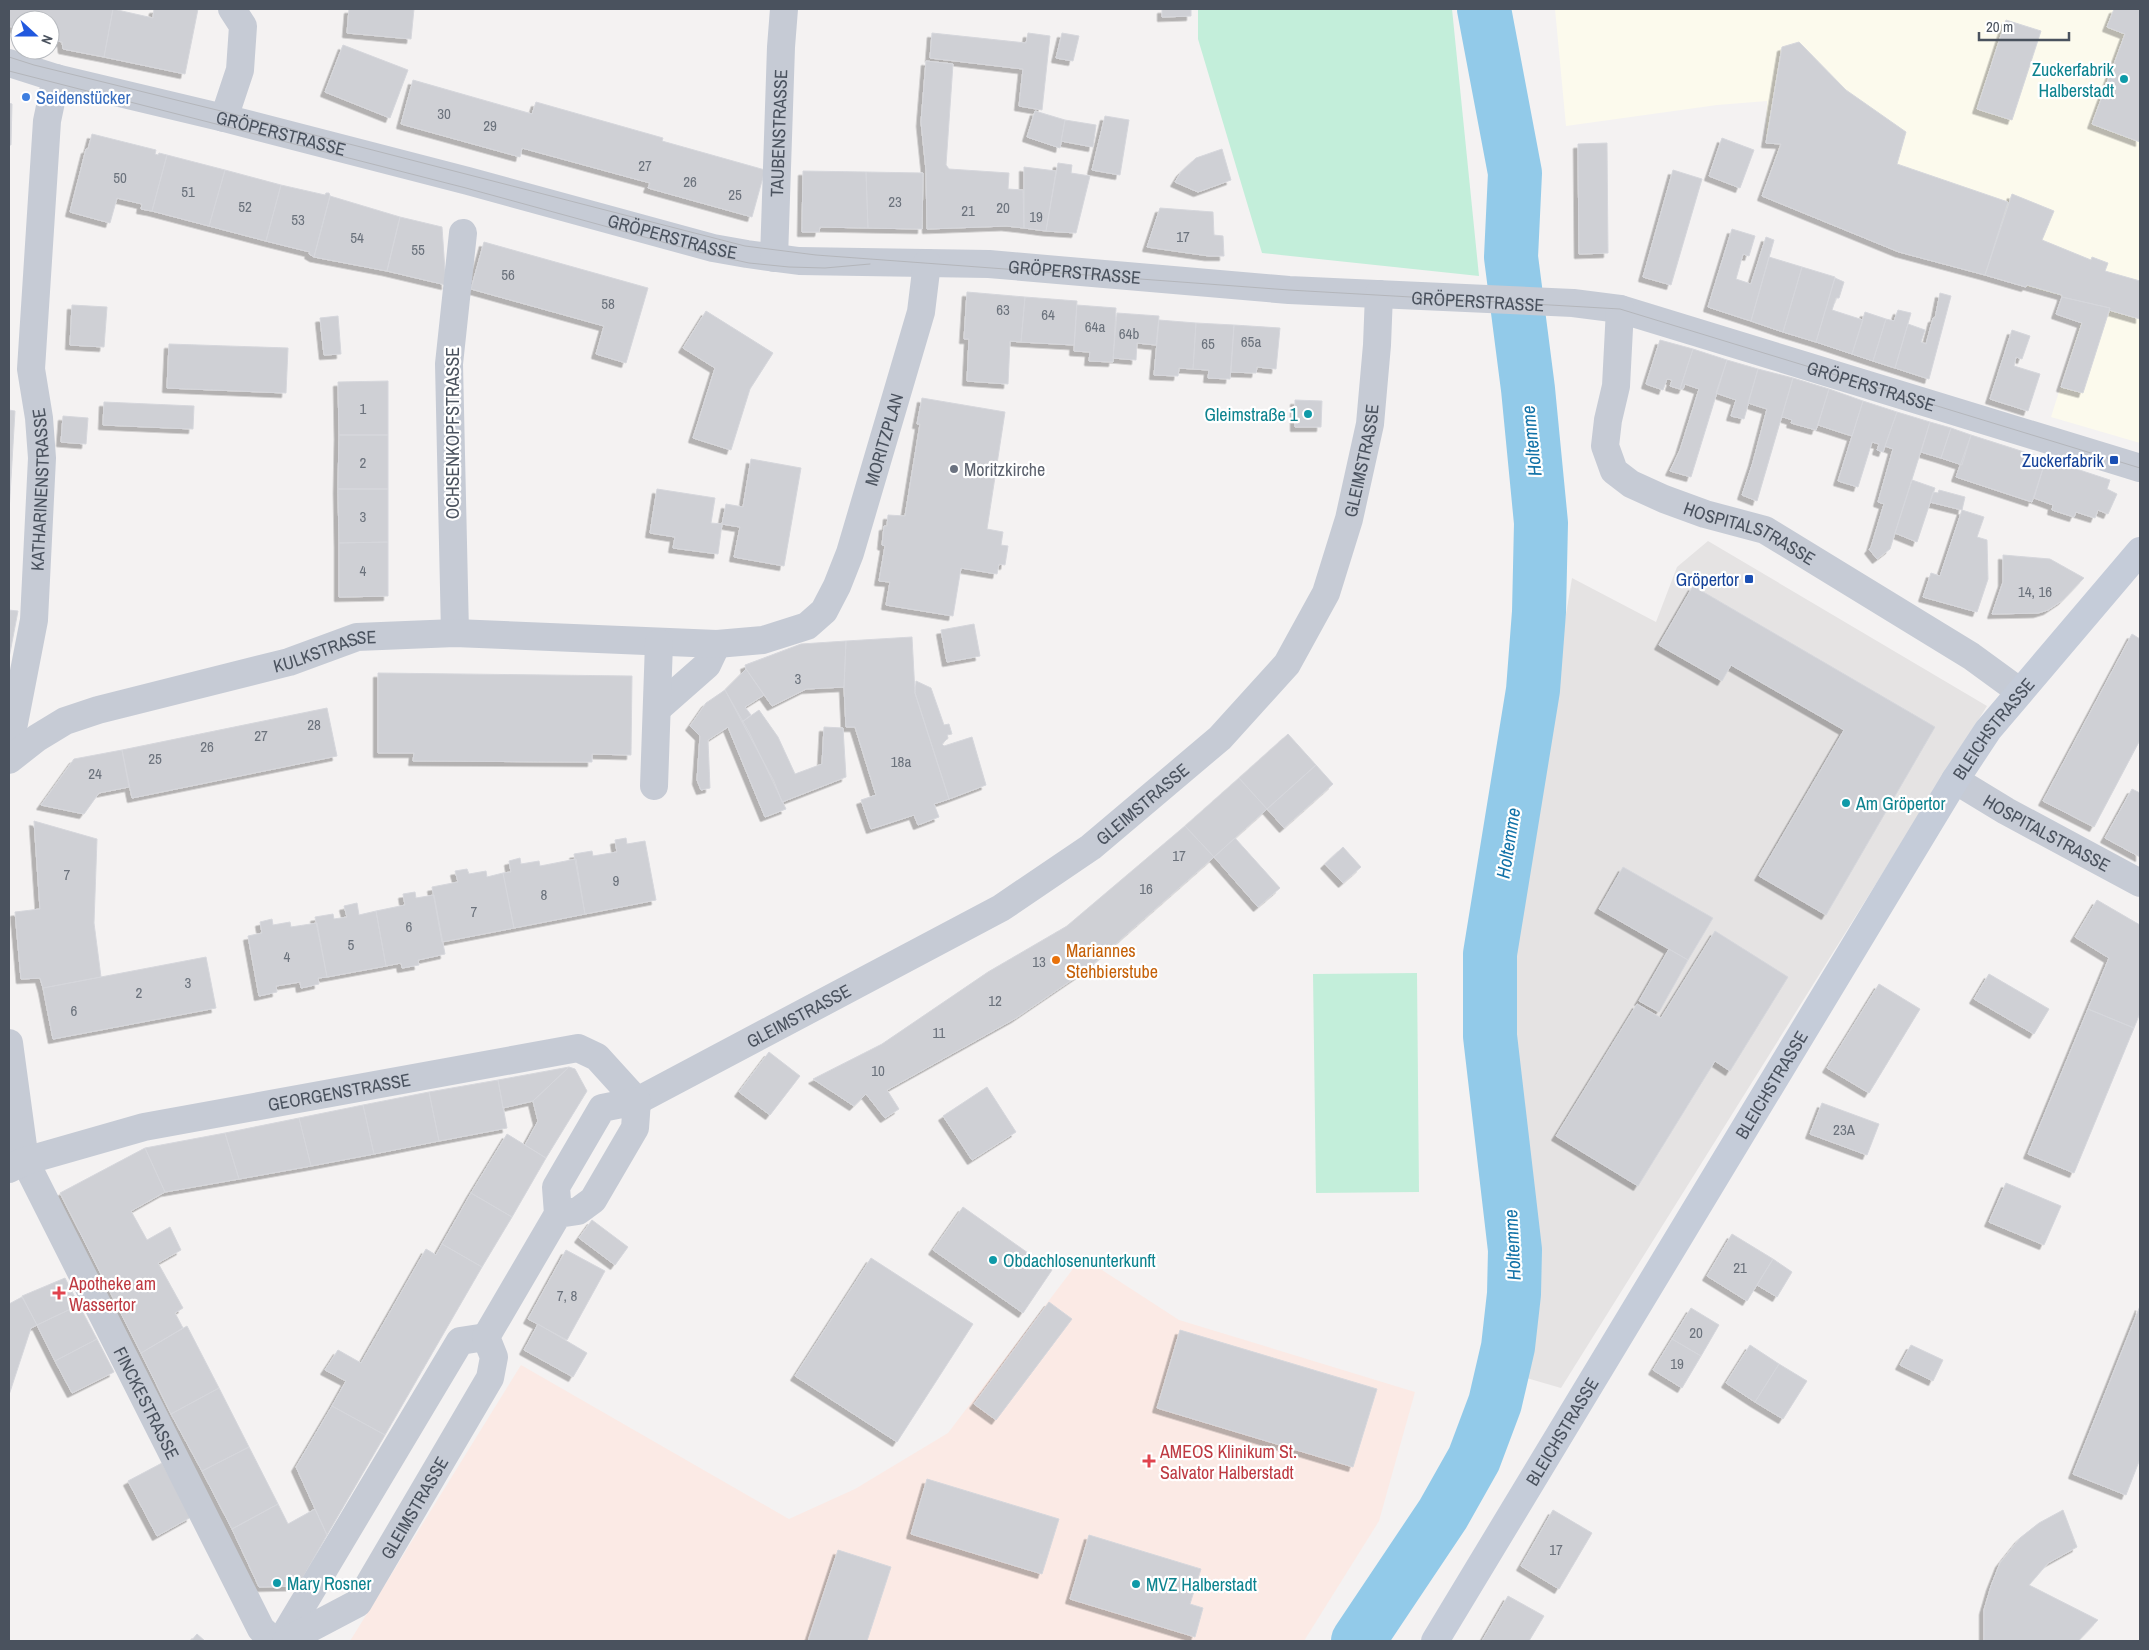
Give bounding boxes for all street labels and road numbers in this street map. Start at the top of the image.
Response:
street label: TAUBENSTRASSE [764,69,793,197]
street label: GRÖPERSTRASSE [214,104,349,161]
street label: GRÖPERSTRASSE [605,207,739,265]
street label: GRÖPERSTRASSE [1007,253,1142,290]
street label: GRÖPERSTRASSE [1411,285,1545,317]
street label: OCHSENKOPFSTRASSE [440,347,465,519]
street label: GRÖPERSTRASSE [1804,354,1938,417]
street label: MORITZPLAN [858,390,909,489]
street label: GLEIMSTRASSE [1337,403,1384,519]
street label: KATHARINENSTRASSE [24,406,54,572]
street label: HOSPITALSTRASSE [1680,495,1820,571]
street label: KULKSTRASSE [271,624,377,678]
street label: BLEICHSTRASSE [1946,672,2040,784]
street label: GLEIMSTRASSE [1090,757,1194,850]
street label: HOSPITALSTRASSE [1979,788,2115,877]
street label: GLEIMSTRASSE [742,977,855,1053]
street label: BLEICHSTRASSE [1729,1026,1813,1143]
street label: GEORGENSTRASSE [266,1066,412,1117]
street label: FINCKESTRASSE [108,1342,186,1464]
street label: BLEICHSTRASSE [1519,1372,1604,1490]
street label: GLEIMSTRASSE [374,1452,454,1564]

